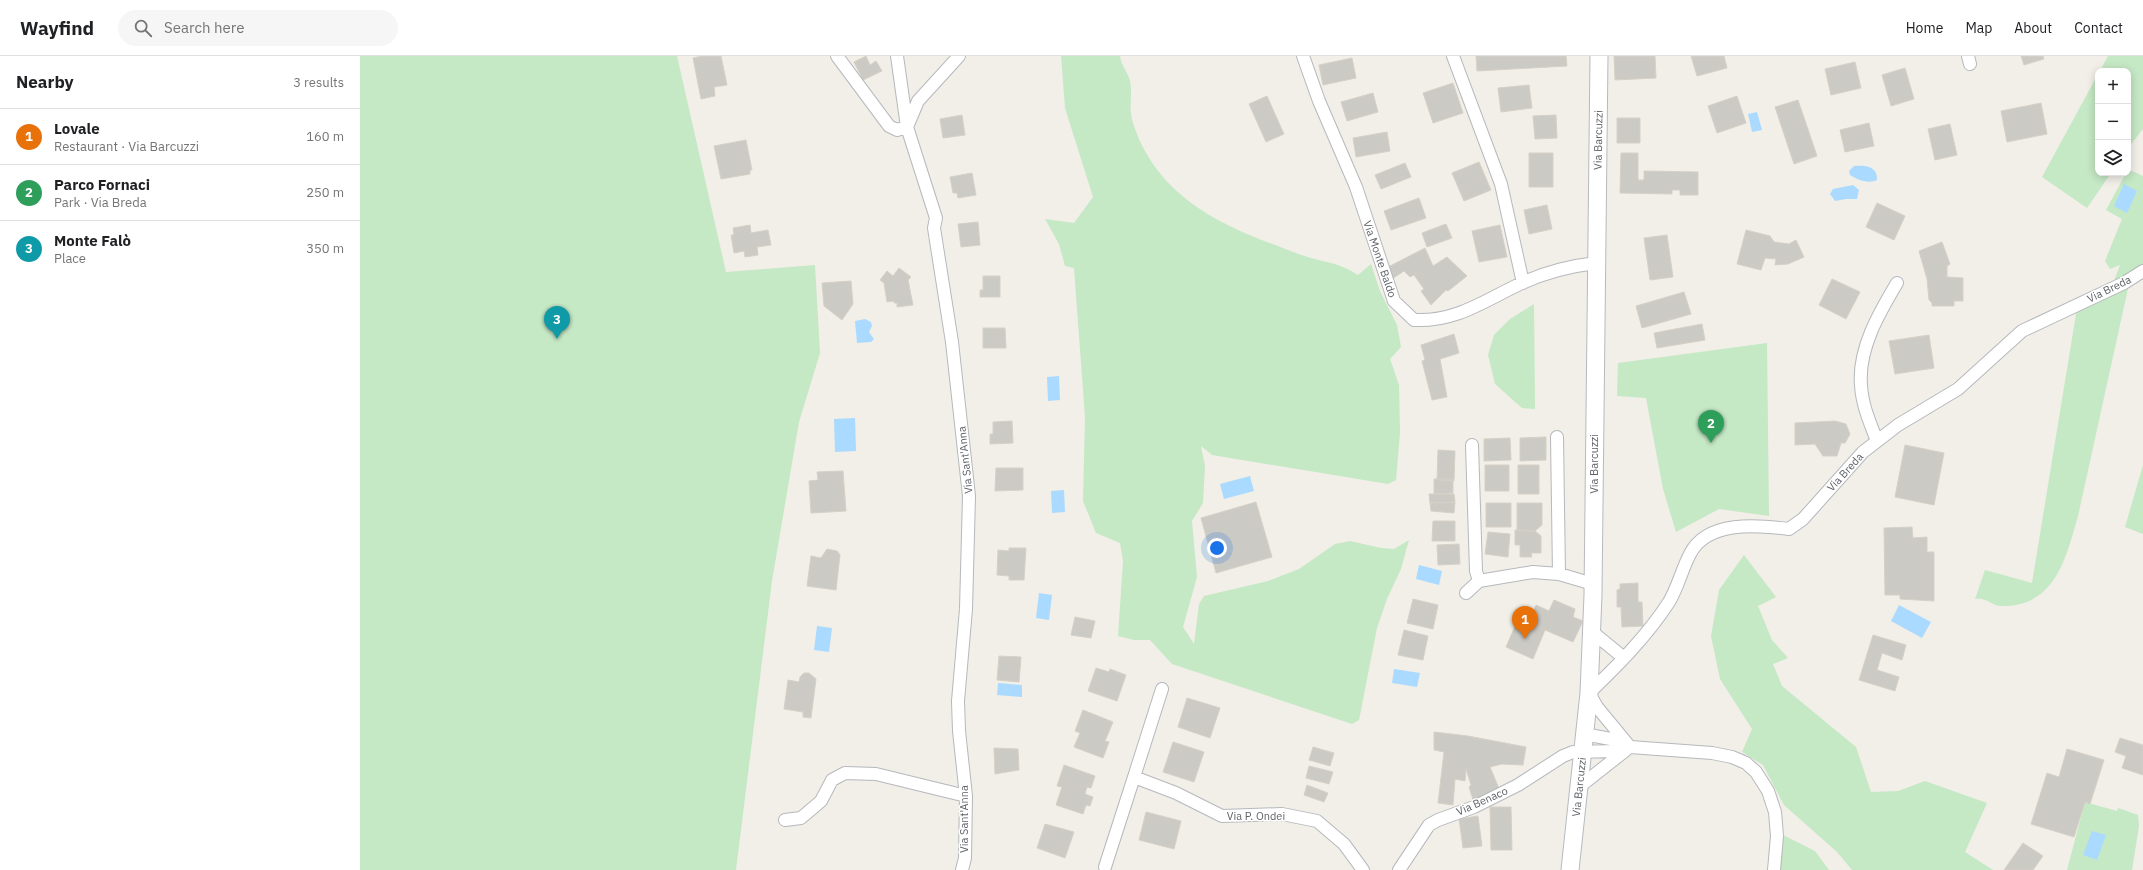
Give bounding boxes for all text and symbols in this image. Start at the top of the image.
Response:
search box [118,10,398,46]
text: Wayfind [20,16,94,40]
icon: search [132,17,154,39]
text: Search here [164,18,244,37]
text: Home [1906,19,1943,37]
text: Map [1965,19,1992,37]
text: About [2014,19,2052,37]
text: Contact [2074,19,2123,37]
map controls [2095,68,2131,176]
button: + [2095,68,2131,104]
text: Nearby [16,71,74,93]
text: 3 results [293,74,344,91]
button: − [2095,104,2131,140]
street label: Via Barcuzzi [1590,110,1606,170]
text: Lovale [54,119,100,138]
text: 1 [25,128,33,145]
text: 160 m [306,128,344,145]
text: Restaurant · Via Barcuzzi [54,138,199,155]
button: layers [2095,140,2131,176]
text: Parco Fornaci [54,175,150,194]
text: 2 [25,184,33,201]
text: 250 m [306,184,344,201]
text: Park · Via Breda [54,194,147,211]
street label: Via Monte Baldo [1360,219,1400,299]
text: Monte Falò [54,231,131,250]
text: 3 [25,240,33,257]
text: 350 m [306,240,344,257]
text: Place [54,250,86,267]
street label: Via Breda [2085,272,2133,306]
pin: 3 [544,306,570,339]
pin: 2 [1698,410,1724,443]
street label: Via Sant'Anna [954,425,976,494]
street label: Via Barcuzzi [1587,434,1601,494]
street label: Via Breda [1824,450,1866,494]
your location [1207,538,1227,558]
pin: 1 [1512,606,1538,639]
street label: Via Barcuzzi [1569,757,1589,817]
street label: Via Benaco [1454,783,1510,819]
street label: Via Sant'Anna [957,785,971,853]
street label: Via P. Ondei [1227,809,1285,823]

